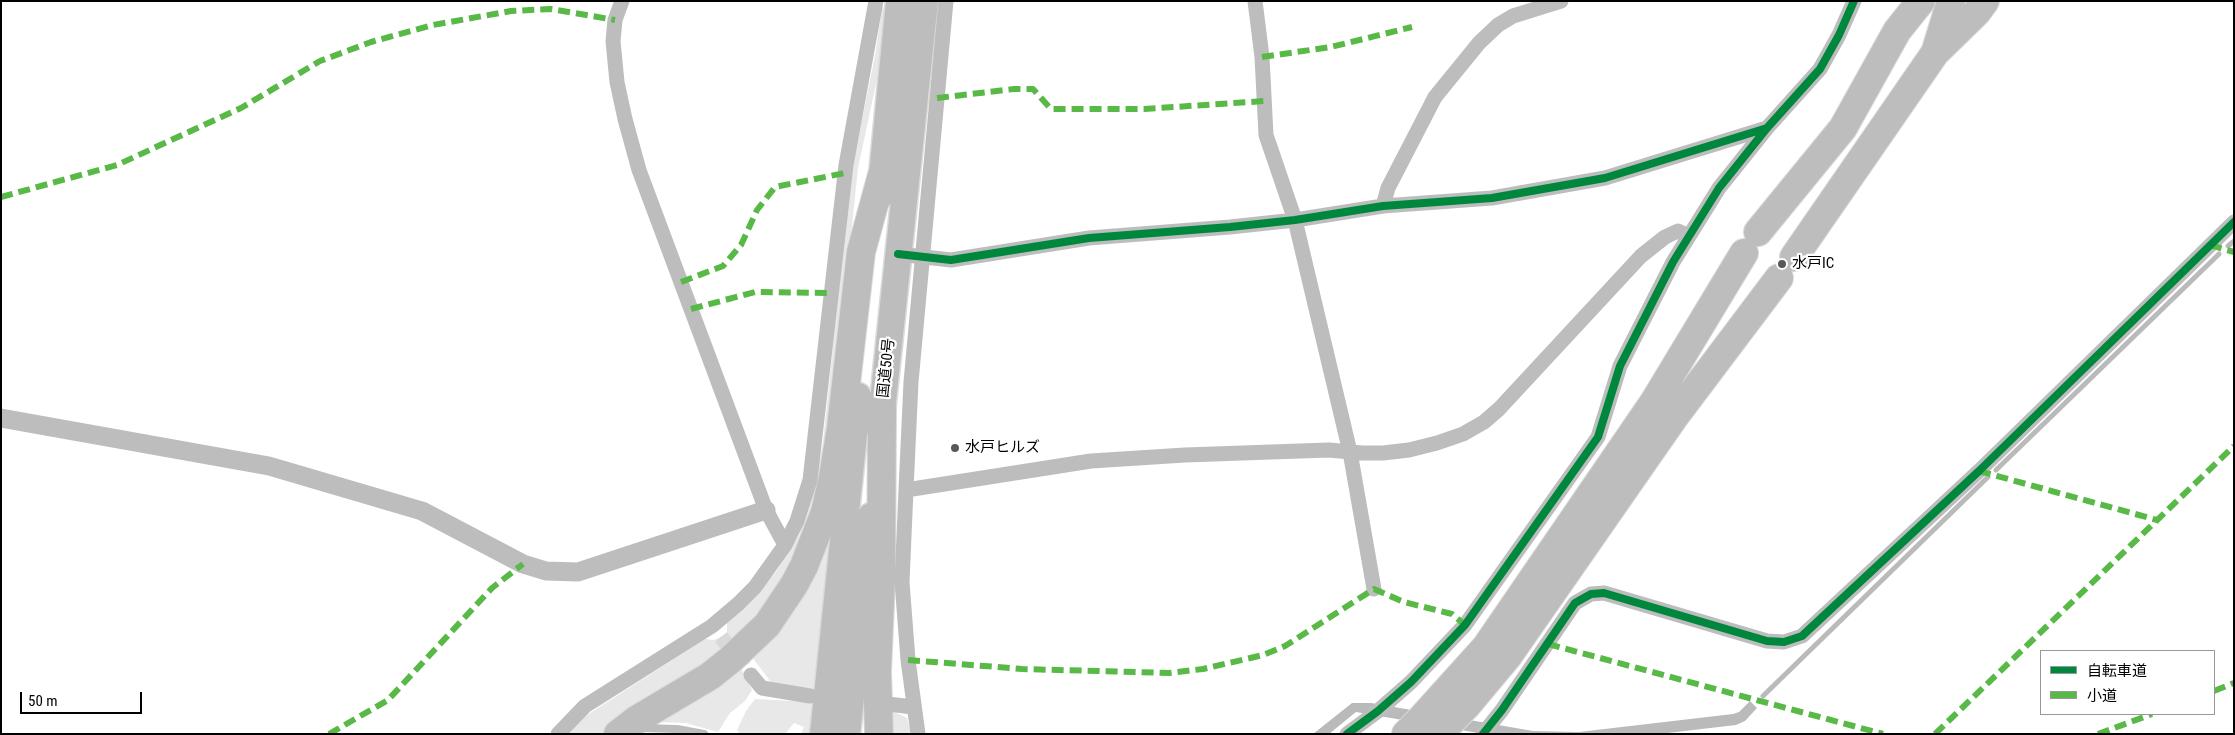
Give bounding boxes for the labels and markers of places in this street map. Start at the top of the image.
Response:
place label: 水戸IC [1792,255,1834,273]
marker: 水戸IC [1776,258,1788,270]
place label: 水戸ヒルズ [965,439,1040,457]
marker: 水戸ヒルズ [949,442,961,454]

